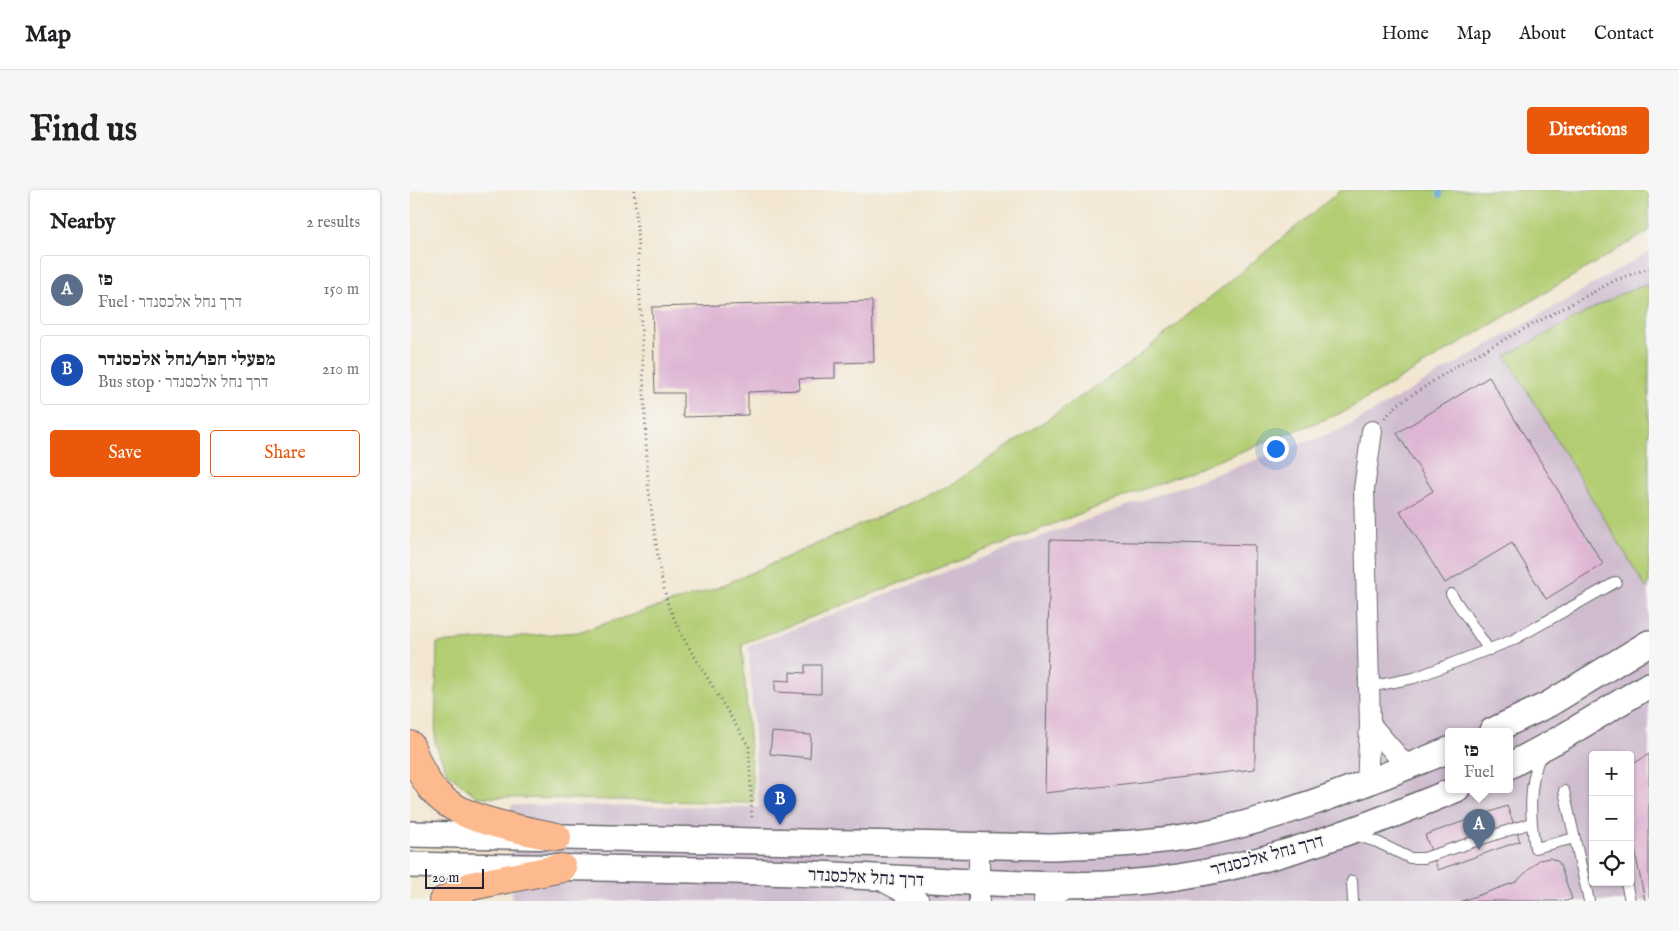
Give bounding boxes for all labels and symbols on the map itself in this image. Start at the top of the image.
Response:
your location [1263,436,1289,462]
pin: B [764,784,796,825]
pin: A [1463,809,1495,850]
street label: דרך נחל אלכסנדר [1208,830,1327,883]
street label: דרך נחל אלכסנדר [807,864,925,893]
scale bar [425,866,484,889]

